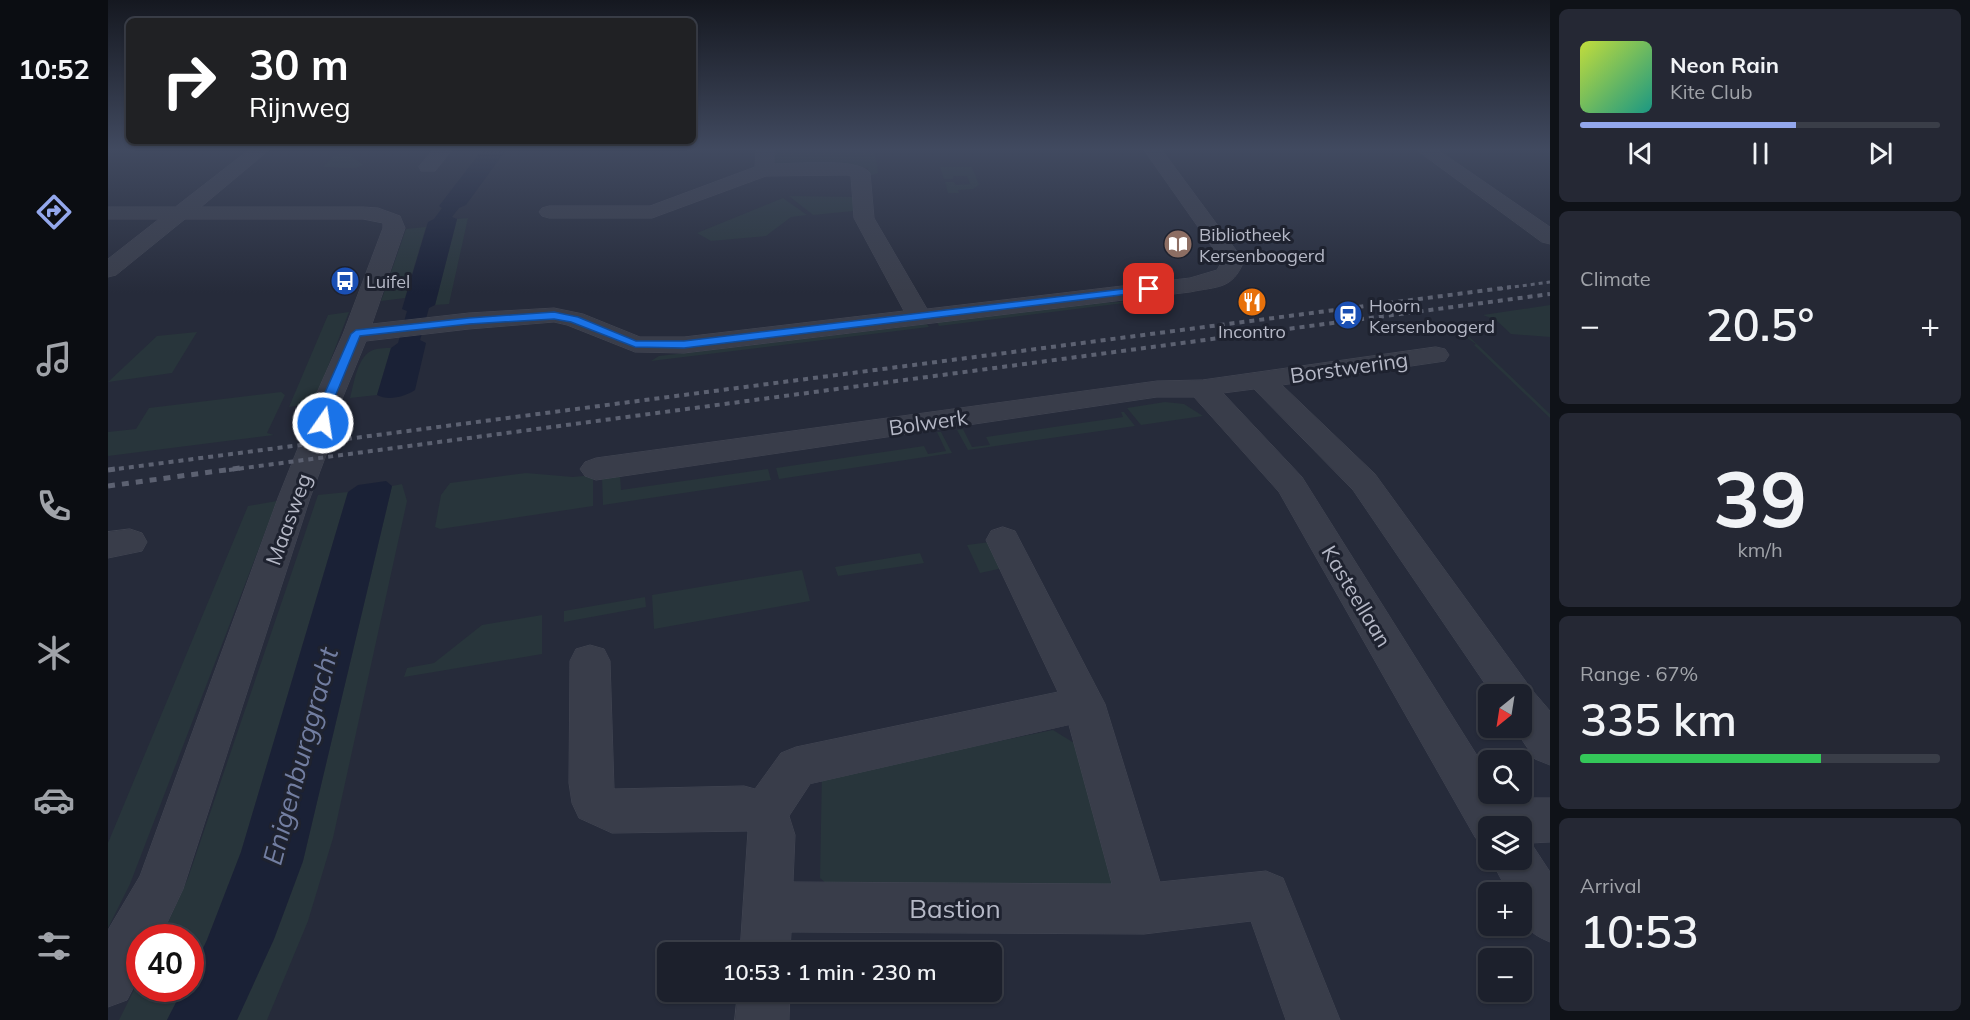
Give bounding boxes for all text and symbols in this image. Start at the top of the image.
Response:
text: 30 m [249,38,349,91]
icon: right [150,42,228,120]
text: Neon Rain [1670,51,1779,79]
text: 10:52 [18,52,90,86]
text: Kite Club [1670,79,1752,104]
text: Rijnweg [249,90,350,124]
icon: previous [1624,137,1657,170]
icon: pause [1744,137,1777,170]
icon: next [1864,137,1897,170]
icon: directions [33,191,75,233]
place label: Bibliotheek Kersenboogerd [1199,223,1325,267]
library icon: Bibliotheek Kersenboogerd [1162,228,1194,260]
pin [1123,263,1174,314]
bus stop icon: Luifel [329,265,361,297]
text: Climate [1580,266,1651,291]
place label: Luifel [366,270,410,293]
icon: arrive [1132,272,1165,305]
restaurant icon: Incontro [1236,286,1268,318]
place label: Hoorn Kersenboogerd [1369,294,1495,338]
text: 20.5° [1706,296,1814,352]
station icon: Hoorn Kersenboogerd [1332,299,1364,331]
text: − [1580,304,1600,345]
text: + [1920,304,1940,345]
place label: Incontro [1218,320,1286,343]
icon: music [33,338,75,380]
street label: Borstwering [1288,346,1410,388]
position arrow [291,391,355,455]
street label: Bolwerk [887,404,969,440]
text: 39 [1713,449,1807,547]
street label: Maasweg [259,470,317,568]
icon: phone [33,485,75,527]
text: km/h [1737,537,1783,562]
street label: Kasteellaan [1317,541,1397,651]
icon: climate [33,632,75,674]
water label: Enigenburggracht [255,643,345,868]
text: Range · 67% [1580,661,1698,686]
north arrow [1478,684,1532,738]
map controls [1478,684,1532,1002]
text: 335 km [1580,691,1737,747]
button: search [1478,750,1532,804]
icon: car [33,779,75,821]
button: layers [1478,816,1532,870]
text: Arrival [1580,873,1641,898]
button: + [1478,882,1532,936]
street label: Bastion [909,892,1001,925]
text: 10:53 [1580,903,1699,959]
speed limit sign: 40 [126,924,204,1002]
icon: filters [33,925,75,967]
button: − [1478,948,1532,1002]
text: 10:53 · 1 min · 230 m [722,958,937,986]

